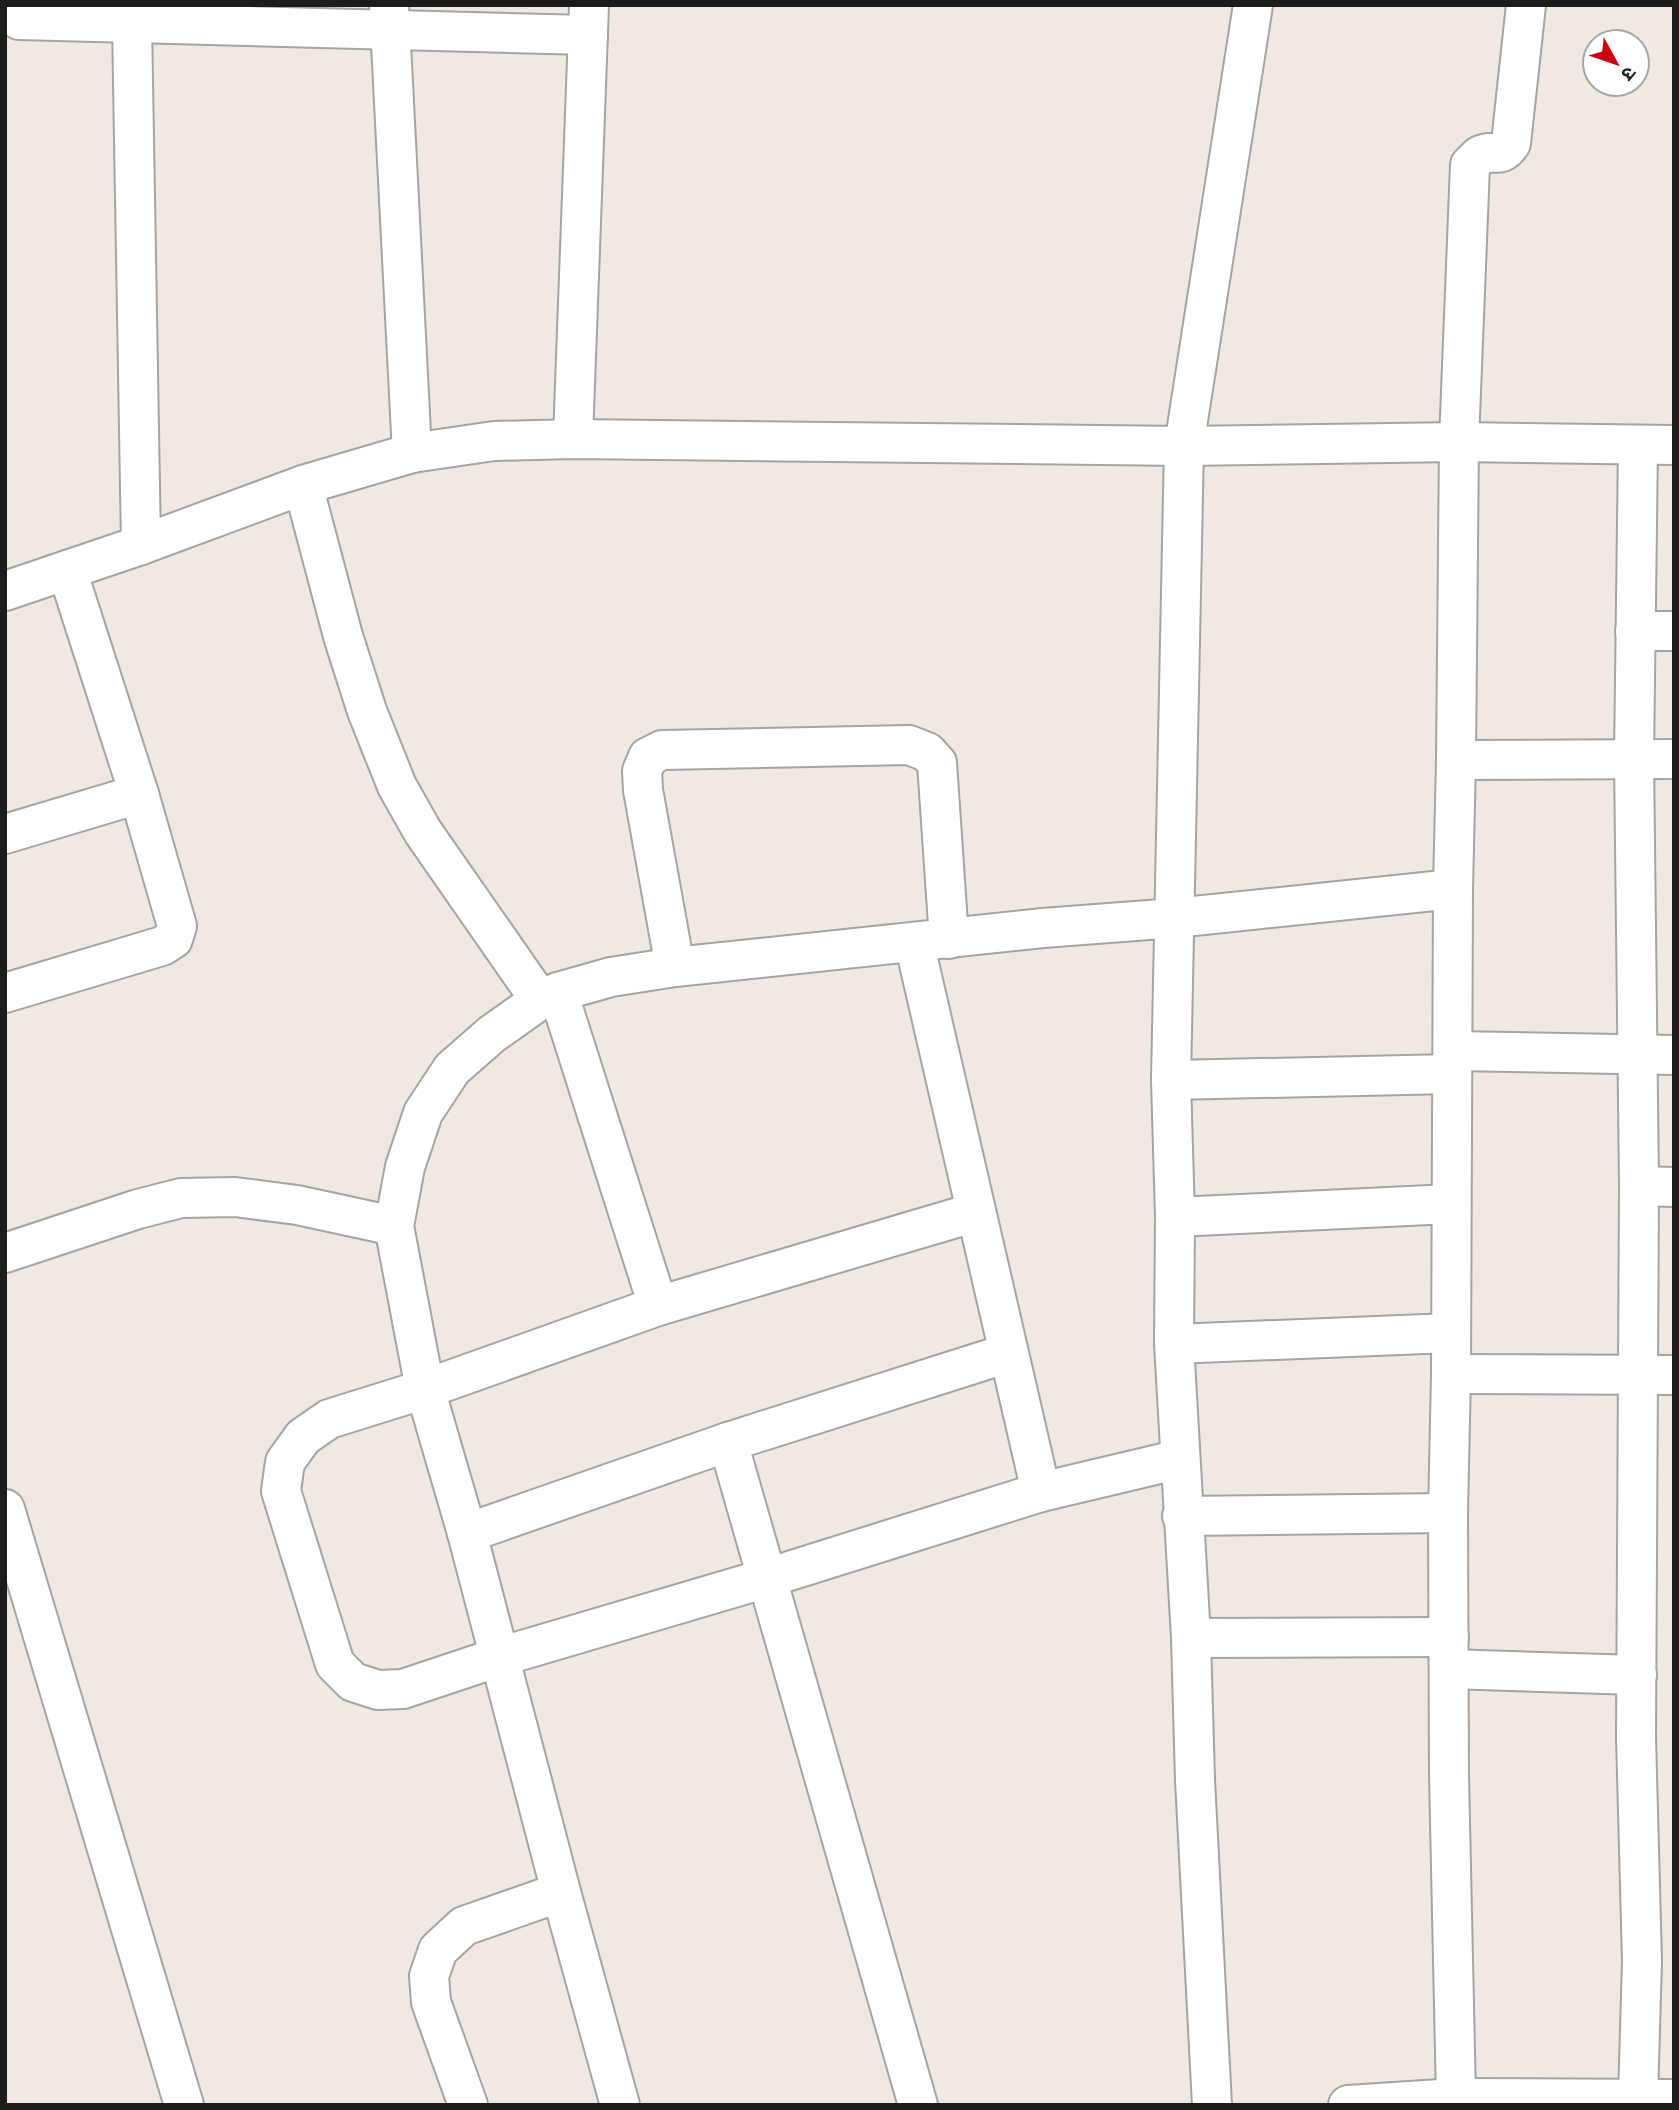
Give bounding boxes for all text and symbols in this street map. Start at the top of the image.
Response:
north arrow [1581,28,1651,98]
text: उ [1616,63,1642,87]

